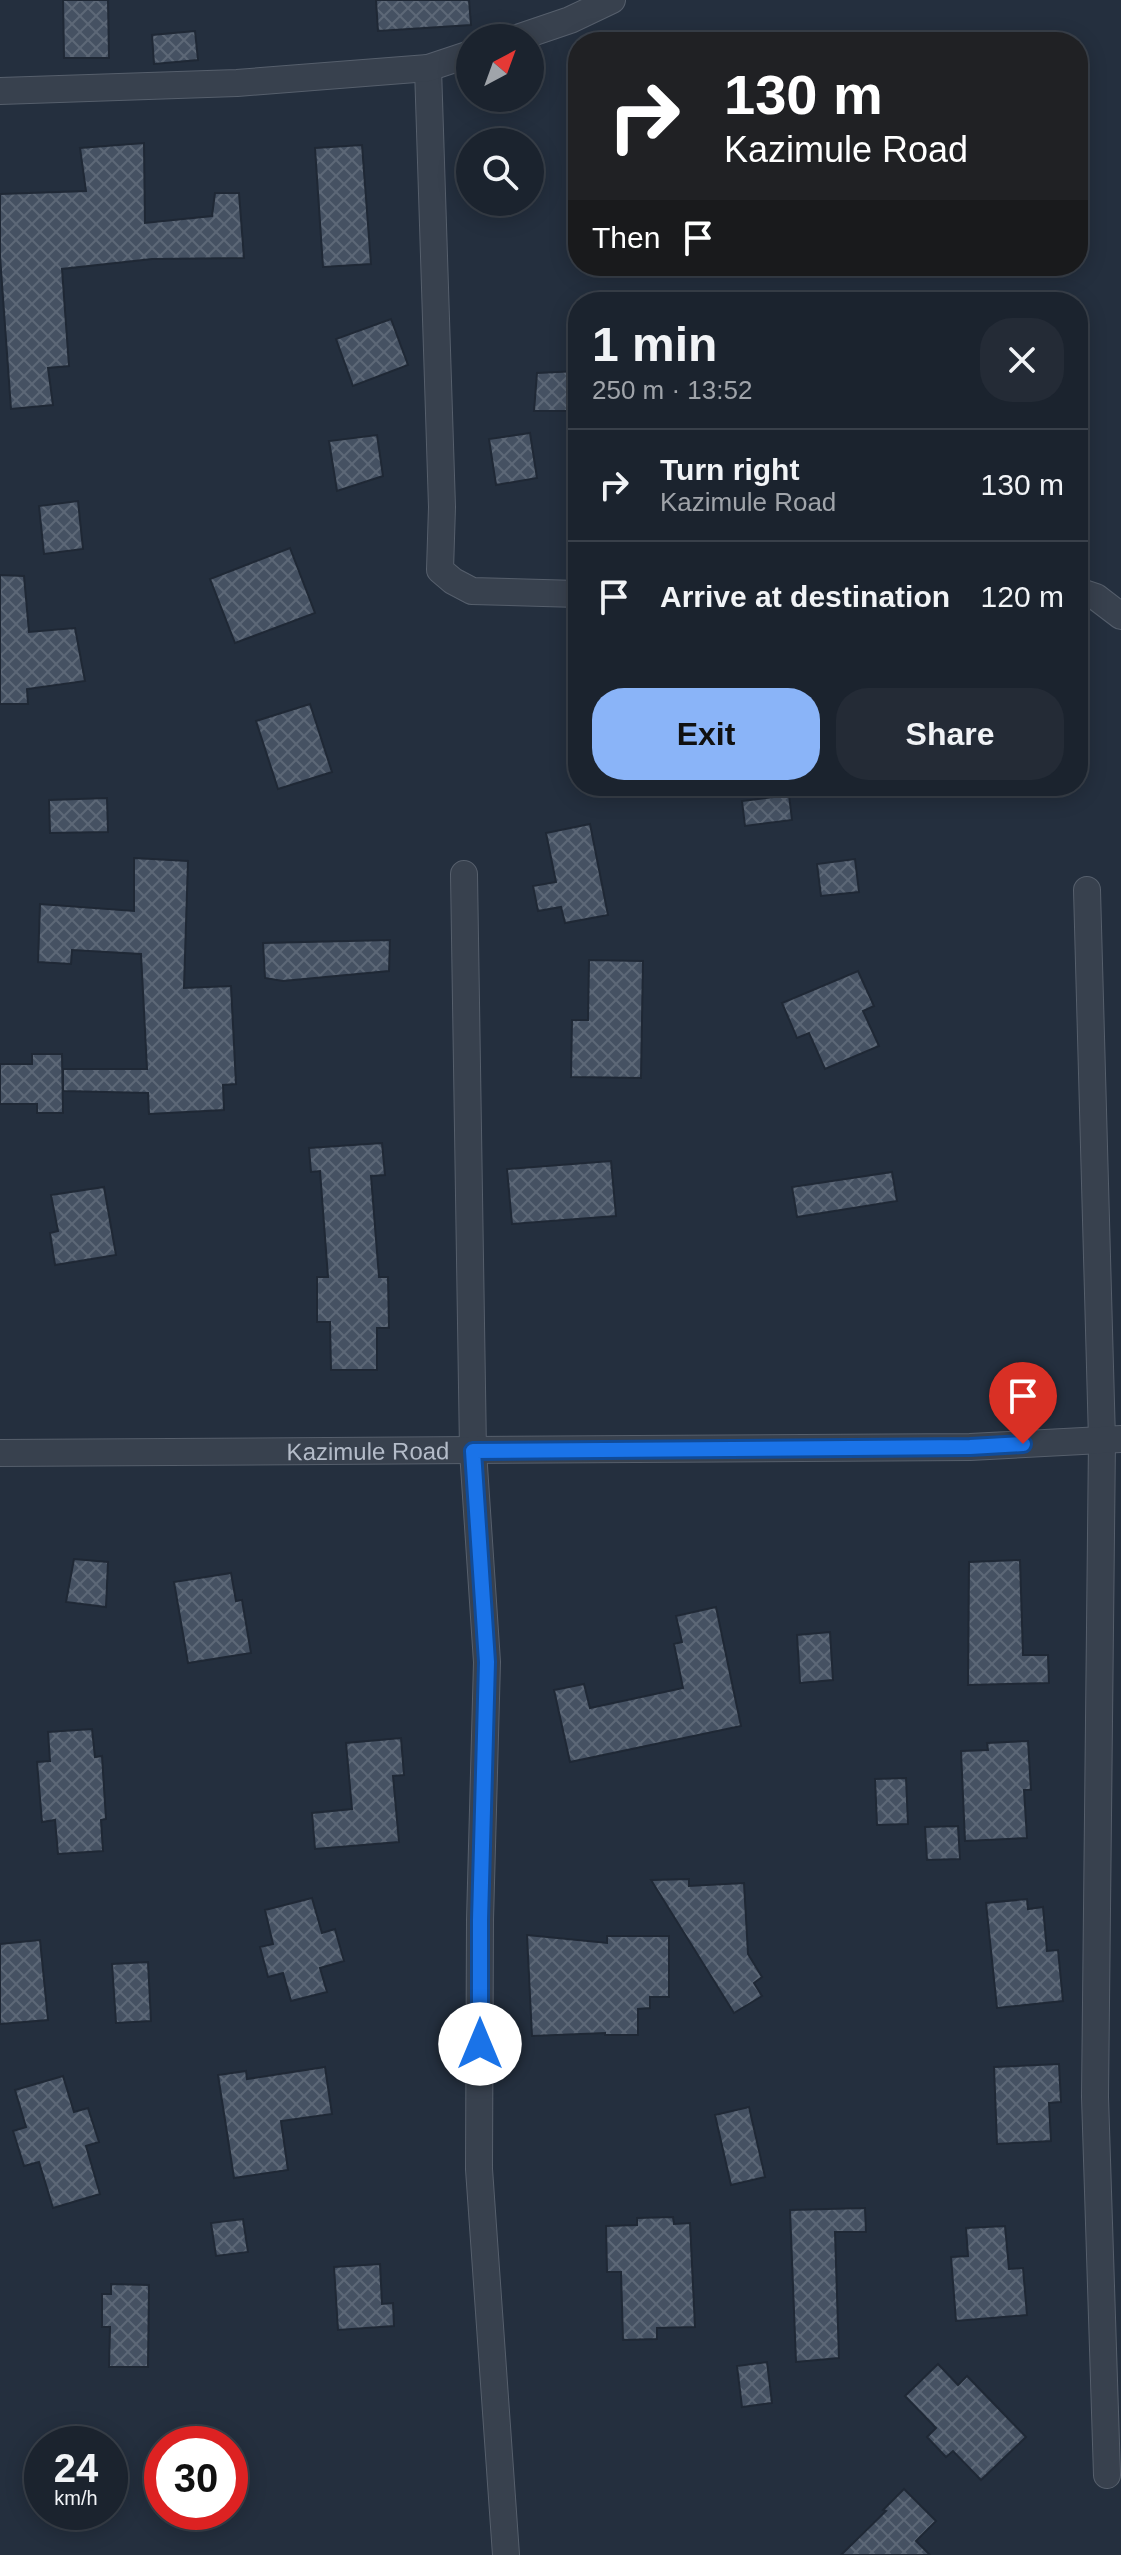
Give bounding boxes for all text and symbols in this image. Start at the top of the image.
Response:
north arrow [456,24,544,112]
map controls [456,24,544,216]
text: 130 m [724,63,883,126]
icon: right [592,64,696,168]
button: search [456,128,544,216]
text: Kazimule Road [724,129,968,170]
icon: arrive [676,216,720,260]
text: Then [592,221,660,254]
text: 1 min [592,318,717,371]
button: close [980,318,1064,402]
text: 250 m · 13:52 [592,375,752,405]
text: Turn right [660,453,799,486]
icon: right [592,463,636,507]
text: 130 m [981,468,1064,501]
text: Kazimule Road [660,487,836,517]
icon: arrive [592,575,636,619]
text: Arrive at destination [660,580,950,613]
text: 120 m [981,580,1064,613]
button: Exit [592,688,820,780]
button: Share [836,688,1064,780]
pin [989,1362,1057,1444]
icon: arrive [1001,1374,1045,1418]
street label: Kazimule Road [286,1437,450,1465]
position arrow [438,2002,522,2086]
speed limit sign: 30 [144,2426,248,2530]
text: 24 [54,2446,98,2490]
text: km/h [54,2487,98,2509]

